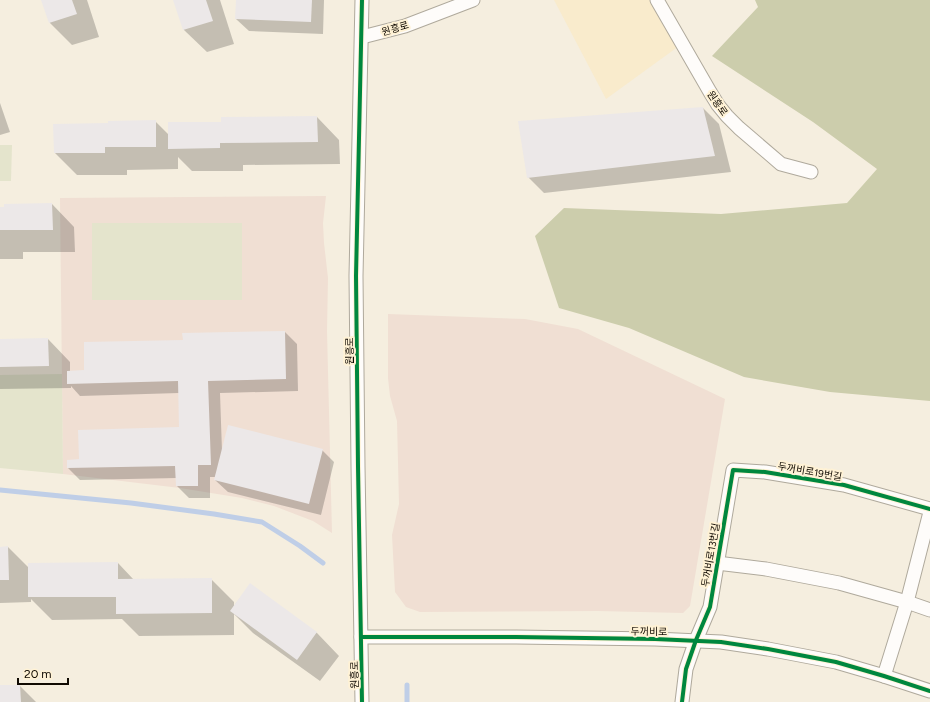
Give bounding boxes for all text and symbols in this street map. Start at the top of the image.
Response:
street label: 원흥로 [380,18,410,39]
street label: 원흥로 [704,88,731,118]
street label: 원흥로 [343,337,356,365]
street label: 두꺼비로19번길 [777,459,843,484]
street label: 두꺼비로13번길 [698,522,723,588]
street label: 두꺼비로 [630,625,668,638]
scale bar [18,660,68,686]
street label: 원흥로 [348,661,361,689]
text: 20 m [24,667,52,681]

